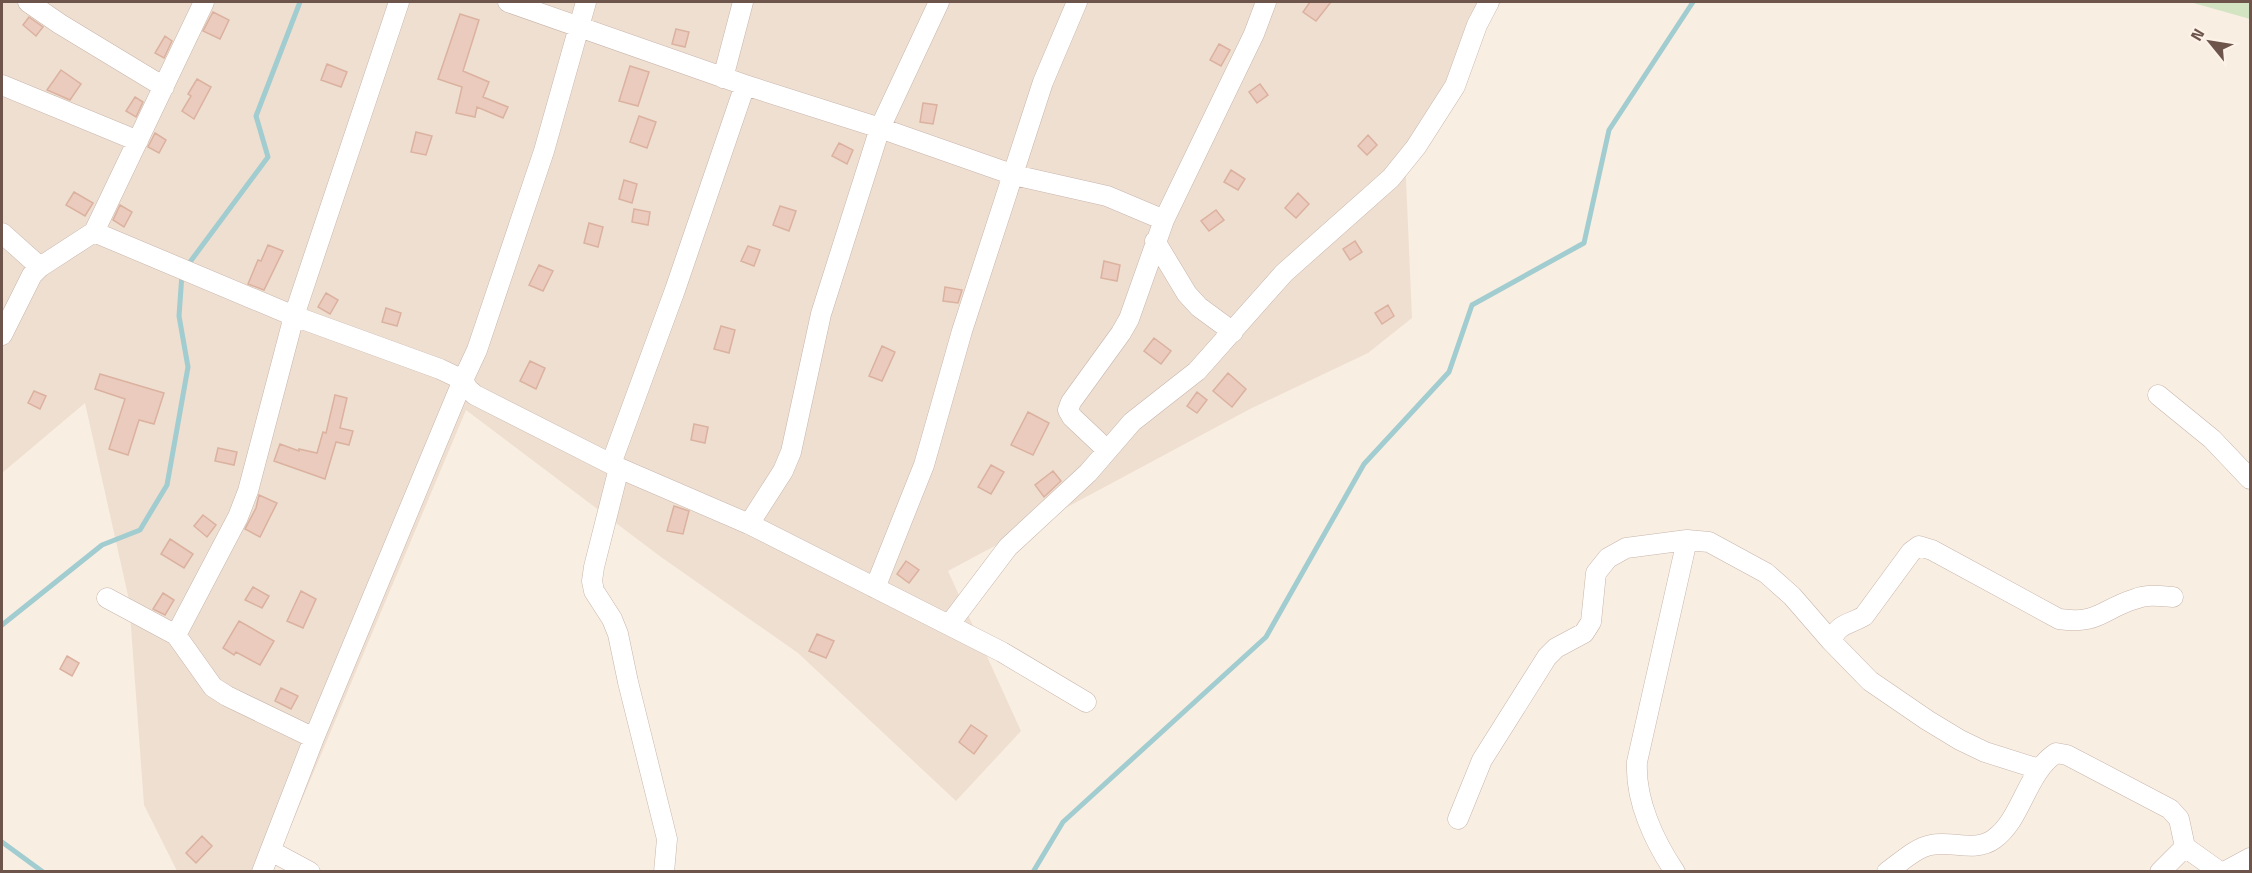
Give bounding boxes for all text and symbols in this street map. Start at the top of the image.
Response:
north arrow [2180,12,2240,72]
text: N [2184,24,2210,45]

